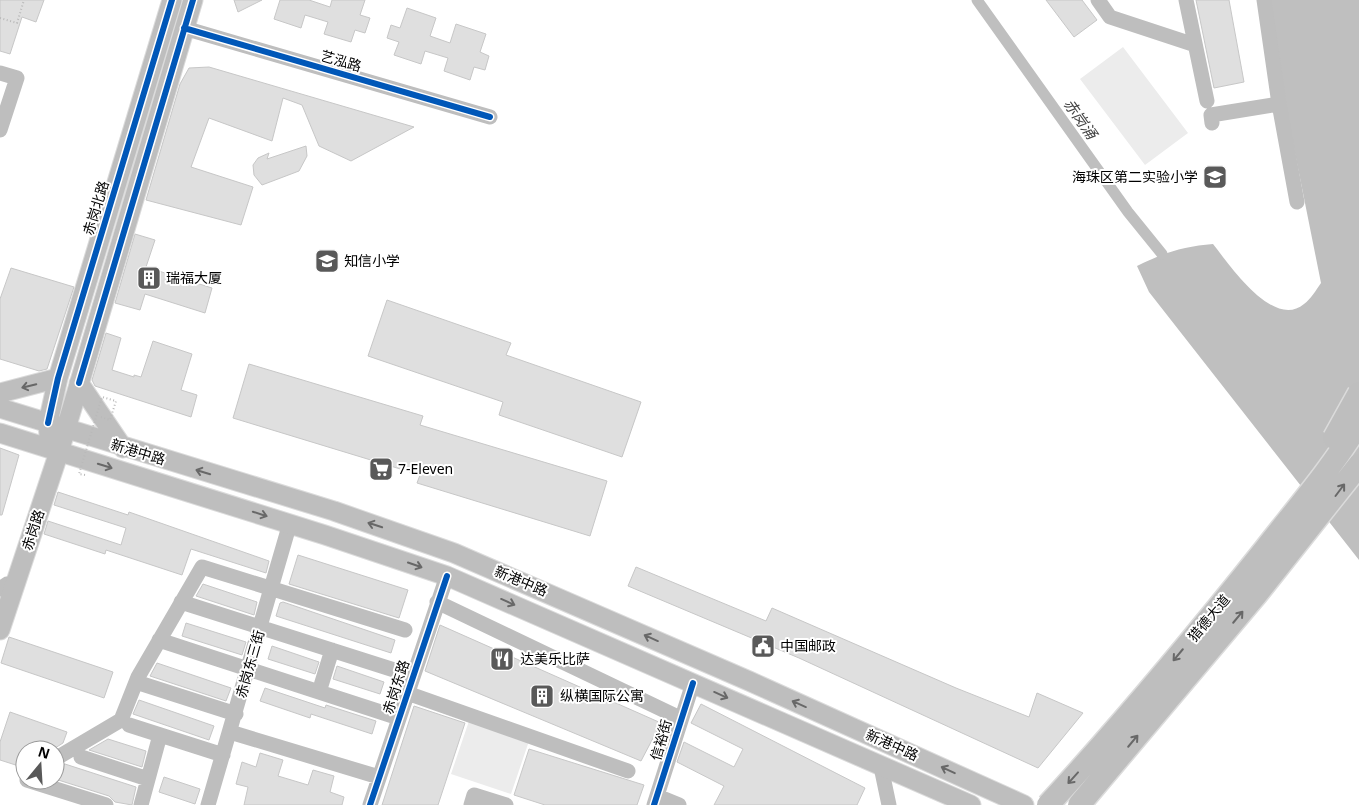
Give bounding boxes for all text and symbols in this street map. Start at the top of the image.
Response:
street label: 艺泓路 [318,46,364,75]
water label: 赤岗涌 [1060,94,1103,144]
school or university icon: 海珠区第二实验小学 [1202,164,1228,190]
place label: 海珠区第二实验小学 [1072,167,1198,186]
street label: 赤岗北路 [78,178,113,237]
school or university icon: 知信小学 [314,248,340,274]
place label: 知信小学 [344,251,400,270]
building icon: 瑞福大厦 [136,265,162,291]
place label: 瑞福大厦 [166,268,222,287]
one-way arrow [22,382,38,391]
street label: 新港中路 [109,434,168,469]
supermarket icon: 7-Eleven [368,456,394,482]
place label: 7-Eleven [398,459,453,478]
one-way arrow [97,462,113,471]
one-way arrow [196,466,212,476]
one-way arrow [1335,483,1345,497]
street label: 赤岗路 [17,507,48,553]
one-way arrow [252,510,268,520]
one-way arrow [368,519,384,529]
one-way arrow [407,561,422,570]
street label: 新港中路 [492,561,551,600]
street label: 猎德大道 [1183,590,1234,645]
one-way arrow [500,597,515,607]
one-way arrow [1232,610,1244,623]
street label: 赤岗东三街 [231,628,268,700]
one-way arrow [644,633,659,643]
public building icon: 中国邮政 [750,633,776,659]
place label: 中国邮政 [780,636,836,655]
restaurant icon: 达美乐比萨 [489,646,515,672]
one-way arrow [1173,648,1184,661]
place label: 达美乐比萨 [520,649,590,668]
street label: 赤岗东路 [378,657,413,716]
building icon: 纵横国际公寓 [529,683,555,709]
place label: 纵横国际公寓 [560,686,644,705]
one-way arrow [713,691,728,700]
one-way arrow [792,698,807,708]
street label: 信裕街 [646,717,675,763]
street label: 新港中路 [863,724,922,765]
one-way arrow [1128,735,1139,748]
north arrow [15,740,65,790]
text: N [36,741,53,763]
one-way arrow [941,764,956,774]
one-way arrow [1067,772,1078,785]

